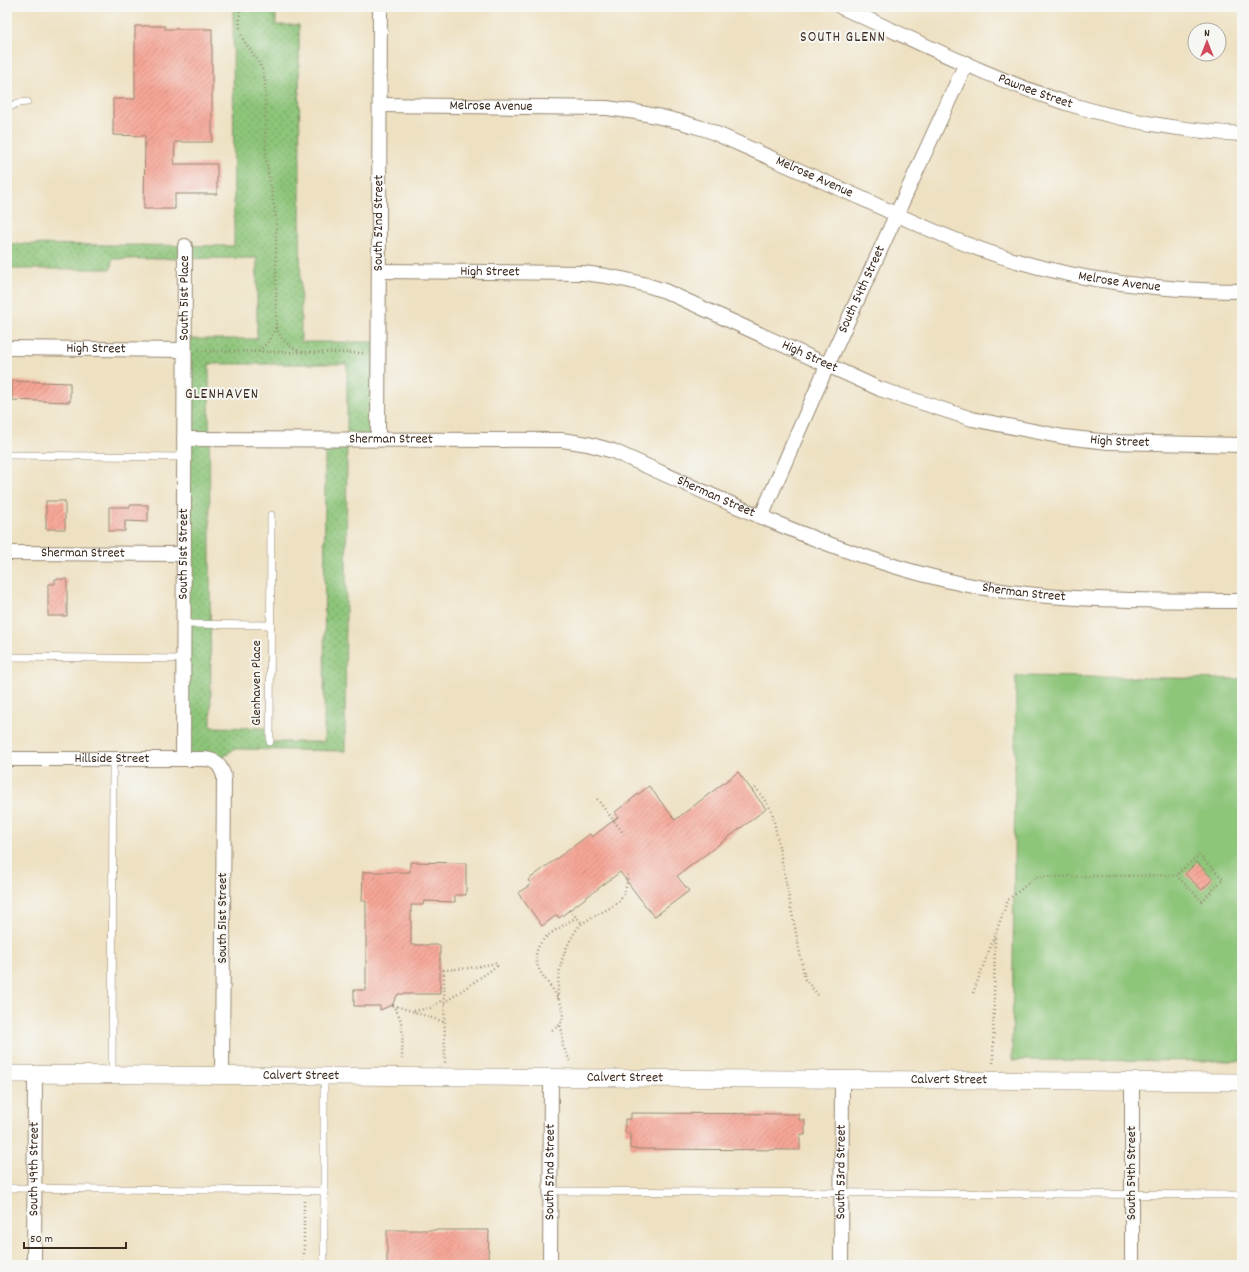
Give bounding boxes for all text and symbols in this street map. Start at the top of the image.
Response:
north arrow [1187,22,1227,62]
text: N [1204,26,1210,42]
district label: SOUTH GLENN [800,27,886,49]
street label: Pawnee Street [995,69,1075,114]
street label: Melrose Avenue [449,96,533,117]
street label: Melrose Avenue [772,151,856,203]
street label: South 52nd Street [369,175,389,271]
street label: South 54th Street [833,242,891,337]
street label: South 51st Place [175,255,195,341]
street label: High Street [460,262,520,282]
street label: Melrose Avenue [1076,266,1161,297]
street label: High Street [778,335,841,378]
street label: High Street [66,339,126,359]
district label: GLENHAVEN [185,384,259,406]
street label: Sherman Street [349,429,433,450]
street label: High Street [1089,430,1150,453]
street label: Sherman Street [673,471,758,523]
street label: South 51st Street [174,508,194,600]
street label: Sherman Street [41,543,125,564]
street label: Sherman Street [981,578,1066,607]
street label: Glenhaven Place [247,640,267,726]
street label: Hillside Street [75,749,149,769]
street label: South 51st Street [213,872,233,964]
street label: Calvert Street [263,1066,339,1086]
street label: Calvert Street [587,1068,663,1088]
street label: Calvert Street [911,1070,987,1090]
street label: South 49th Street [24,1122,45,1216]
street label: South 52nd Street [540,1124,561,1220]
street label: South 53rd Street [831,1124,852,1220]
street label: South 54th Street [1122,1126,1142,1220]
scale bar [24,1224,126,1250]
text: 50 m [30,1231,53,1248]

